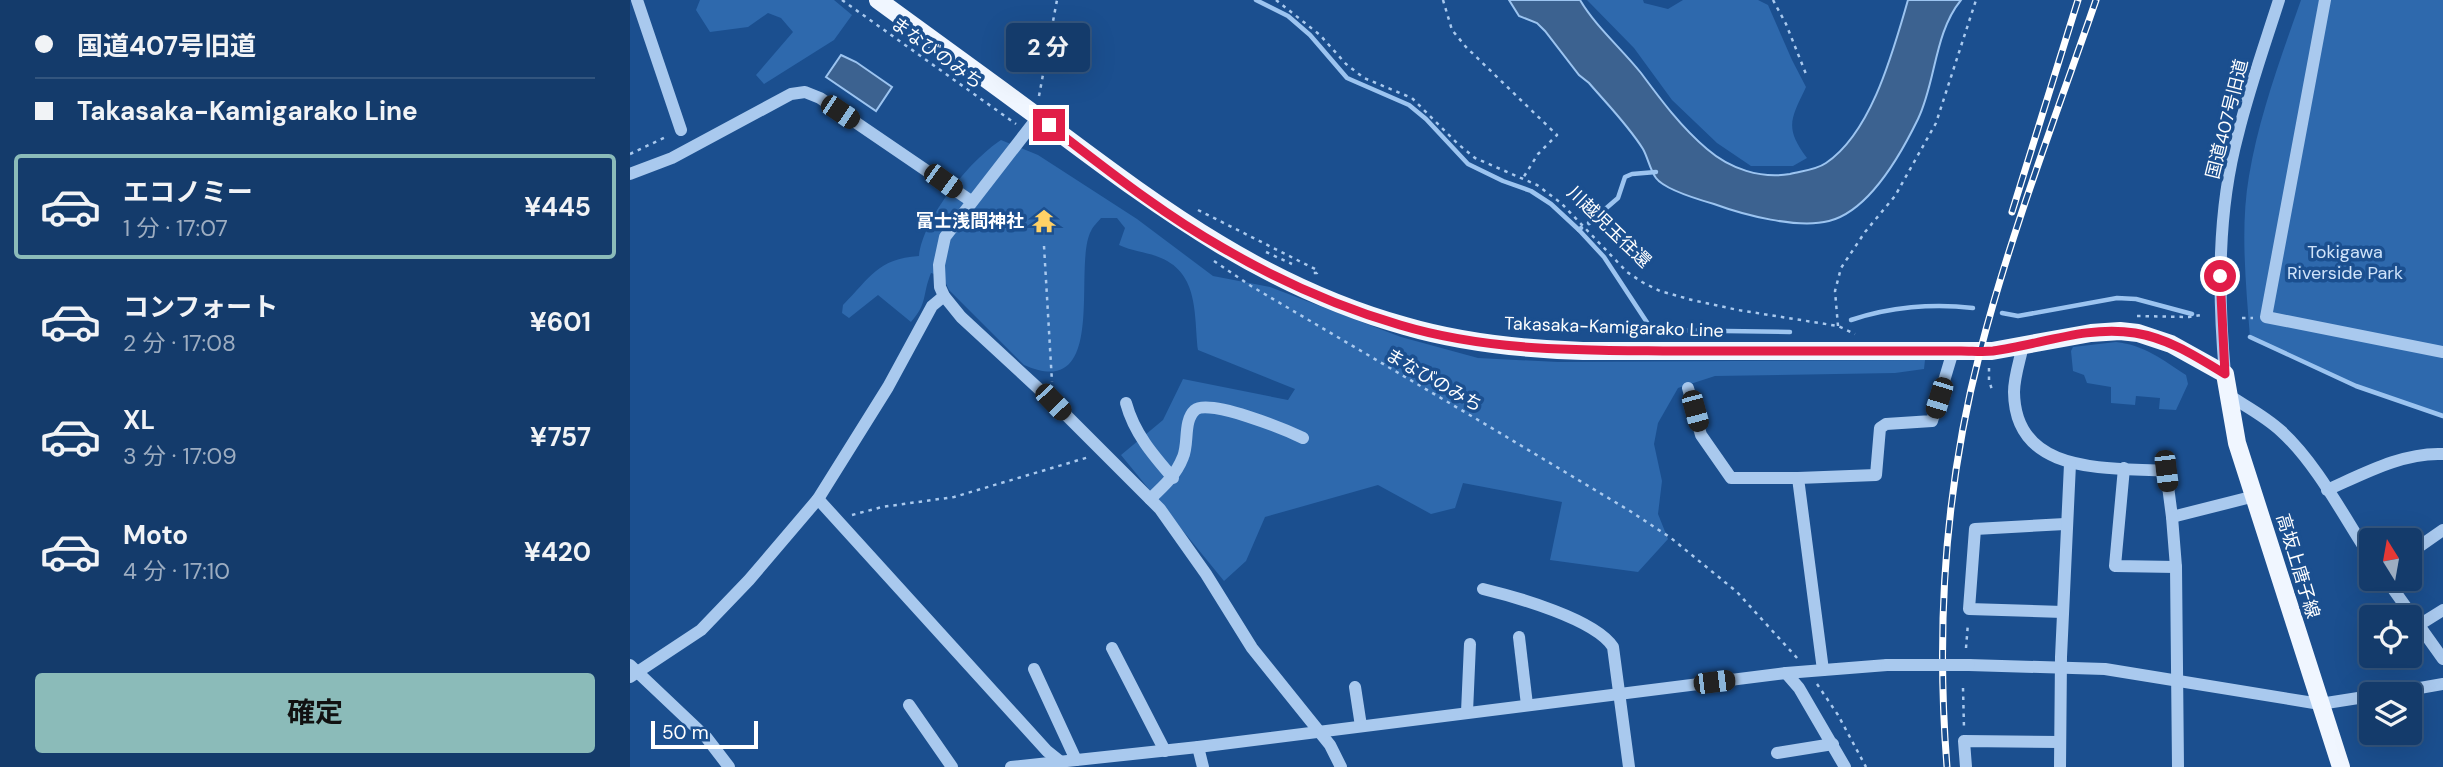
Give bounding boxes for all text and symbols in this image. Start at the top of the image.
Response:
street label: まなびのみち [886,12,988,94]
callout: 2 分 [1007,24,1091,72]
text: 国道407号旧道 [77,29,256,63]
text: 2 分 [1027,32,1069,62]
street label: 国道407号旧道 [2201,57,2253,181]
car [817,92,864,132]
text: Takasaka-Kamigarako Line [77,94,418,128]
route end [1033,109,1065,141]
car [920,160,967,202]
icon: car [39,175,102,238]
text: エコノミー [123,175,253,209]
street label: 川越児玉往還 [1562,181,1656,273]
text: ¥445 [524,190,591,224]
temple icon: 富士浅間神社 [1030,207,1058,235]
place label: 富士浅間神社 [916,209,1024,233]
text: 1 分 · 17:07 [123,213,228,243]
park label: Tokigawa Riverside Park [2287,240,2403,285]
route start [2204,260,2236,292]
icon: car [39,290,102,353]
text: コンフォート [123,290,278,324]
text: ¥601 [530,305,591,339]
street label: Takasaka-Kamigarako Line [1504,311,1724,343]
text: 2 分 · 17:08 [123,328,236,358]
street label: まなびのみち [1381,343,1487,417]
car [1923,375,1956,421]
car [1031,380,1076,424]
car [1680,388,1711,434]
text: XL [123,403,155,437]
icon: car [39,405,102,468]
text: ¥757 [530,420,591,454]
text: 3 分 · 17:09 [123,441,237,471]
car [2154,449,2179,493]
street label: 高坂上唐子線 [2271,511,2325,621]
text: Moto [123,518,188,552]
icon: car [39,520,102,583]
north arrow [2359,528,2422,592]
map controls [2359,528,2422,745]
text: ¥420 [524,535,591,569]
text: 4 分 · 17:10 [123,556,230,586]
button: locate [2359,605,2422,668]
car [1692,669,1737,695]
button: 確定 [35,673,595,753]
button: layers [2359,682,2422,745]
scale bar [651,718,758,750]
text: 50 m [662,720,709,745]

